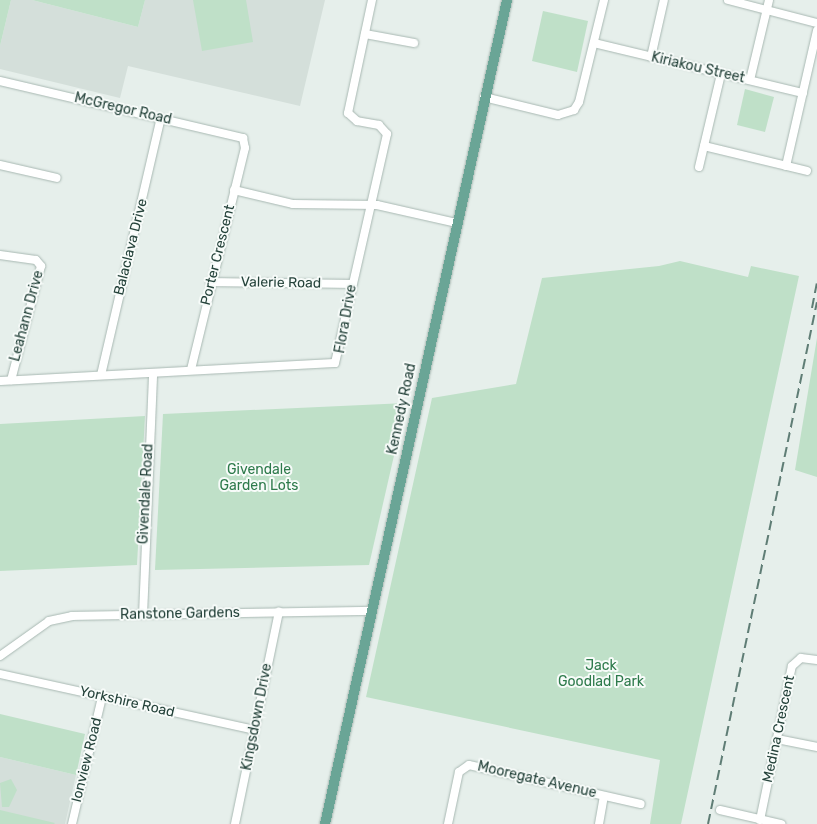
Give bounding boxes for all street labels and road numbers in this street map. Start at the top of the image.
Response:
street label: Kiriakou Street [650,49,746,87]
street label: McGregor Road [73,90,173,128]
street label: Balaclava Drive [111,197,151,297]
street label: Porter Crescent [197,203,239,307]
street label: Leahann Drive [7,269,47,363]
street label: Valerie Road [241,274,321,292]
street label: Flora Drive [332,283,360,355]
street label: Kennedy Road [384,362,420,456]
street label: Givendale Road [135,443,157,545]
street label: Ranstone Gardens [120,605,240,623]
street label: Kingsdown Drive [238,662,276,772]
street label: Medina Crescent [759,674,799,784]
street label: Yorkshire Road [78,683,176,721]
street label: Ionview Road [68,716,106,804]
street label: Mooregate Avenue [476,758,598,802]

